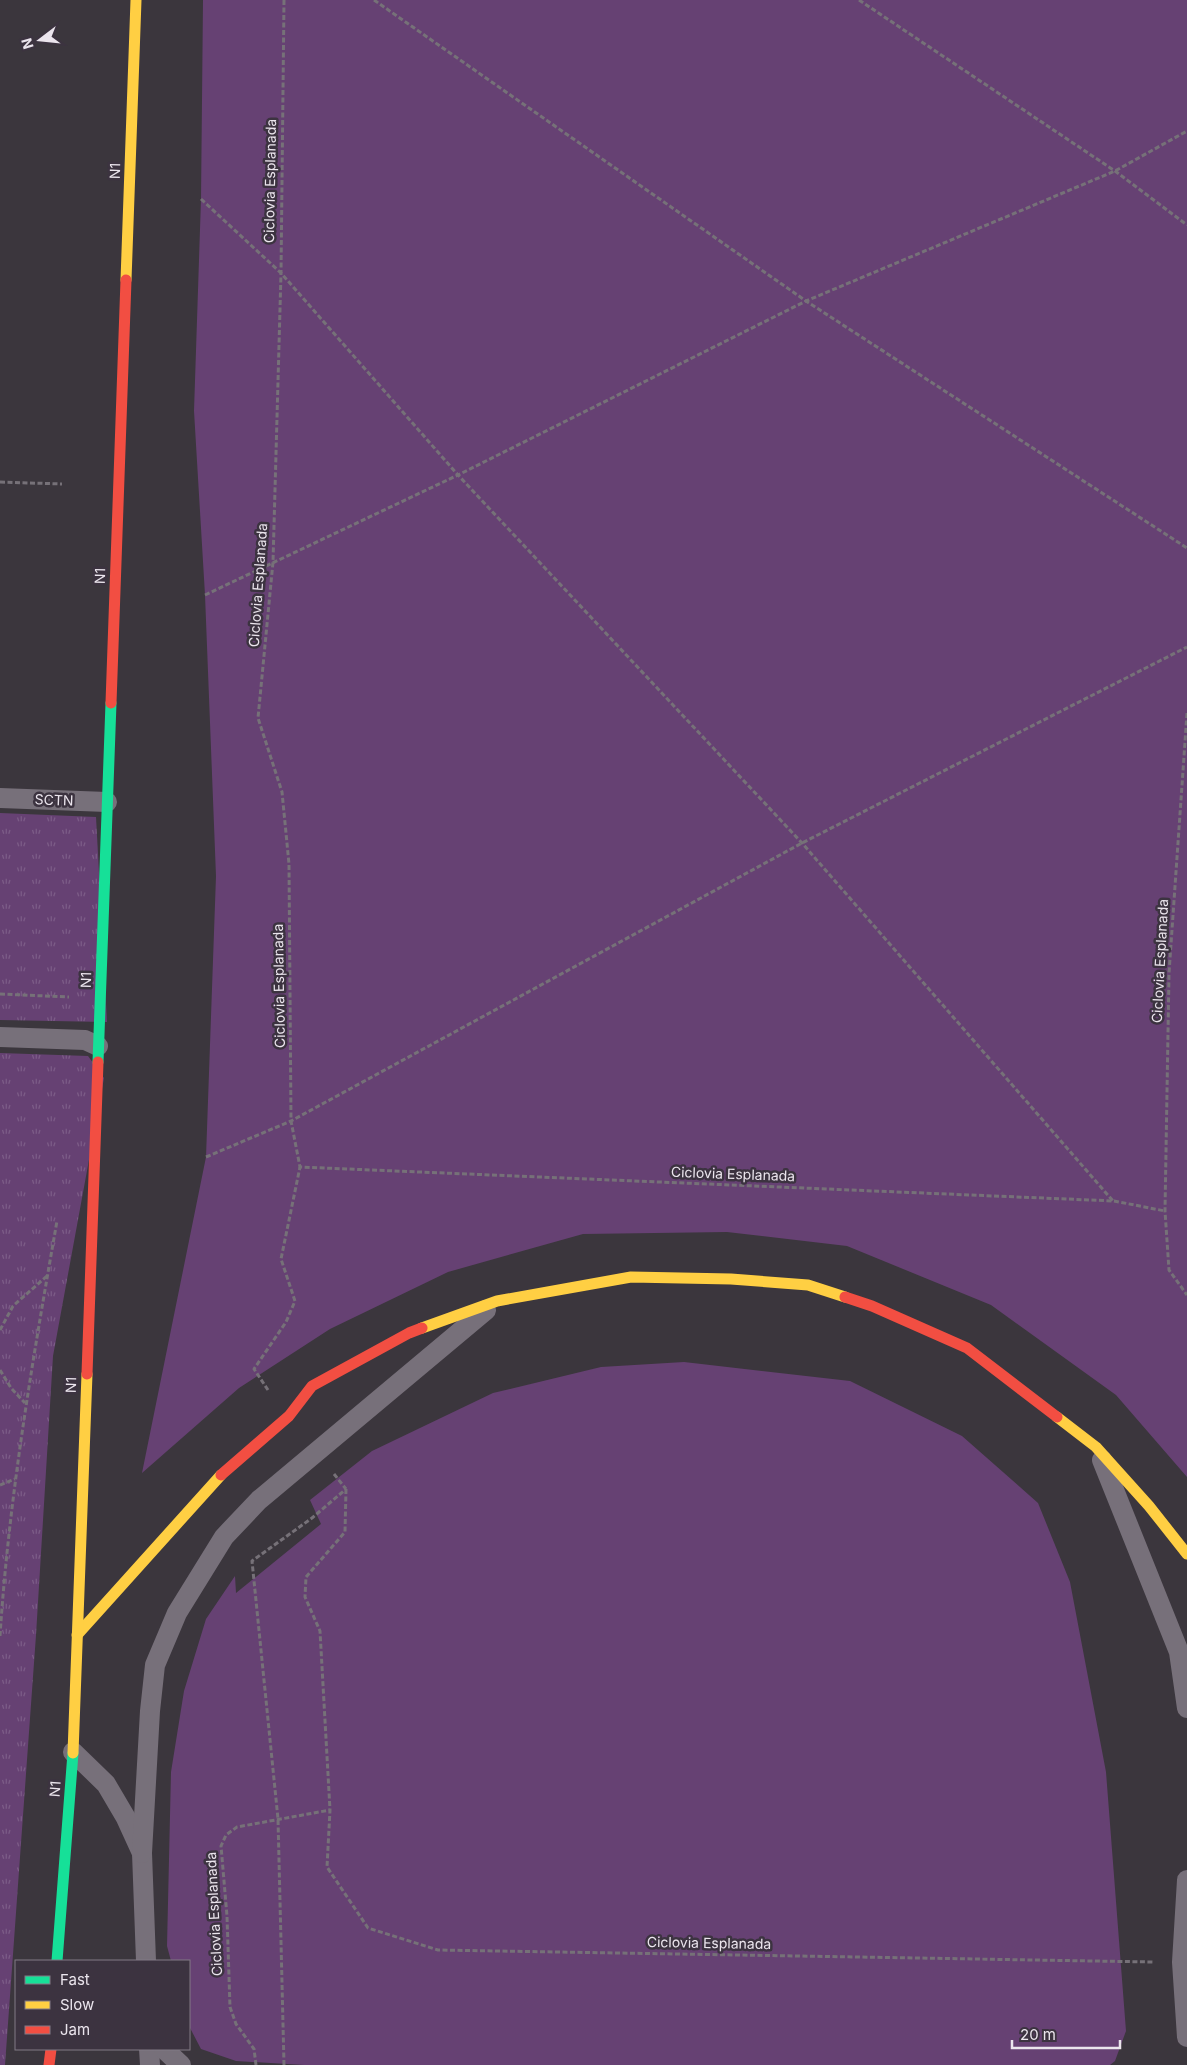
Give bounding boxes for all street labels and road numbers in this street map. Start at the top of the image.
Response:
street label: Ciclovia Esplanada [260,119,279,243]
street label: N1 [106,163,123,179]
street label: Ciclovia Esplanada [245,522,270,648]
street label: N1 [91,568,108,584]
street label: SCTN [34,790,74,809]
street label: Ciclovia Esplanada [1148,898,1171,1024]
street label: Ciclovia Esplanada [269,924,288,1048]
street label: N1 [77,972,94,988]
street label: Ciclovia Esplanada [671,1163,795,1184]
street label: N1 [62,1377,79,1393]
street label: N1 [45,1780,64,1798]
street label: Ciclovia Esplanada [202,1851,225,1977]
street label: Ciclovia Esplanada [647,1933,771,1952]

